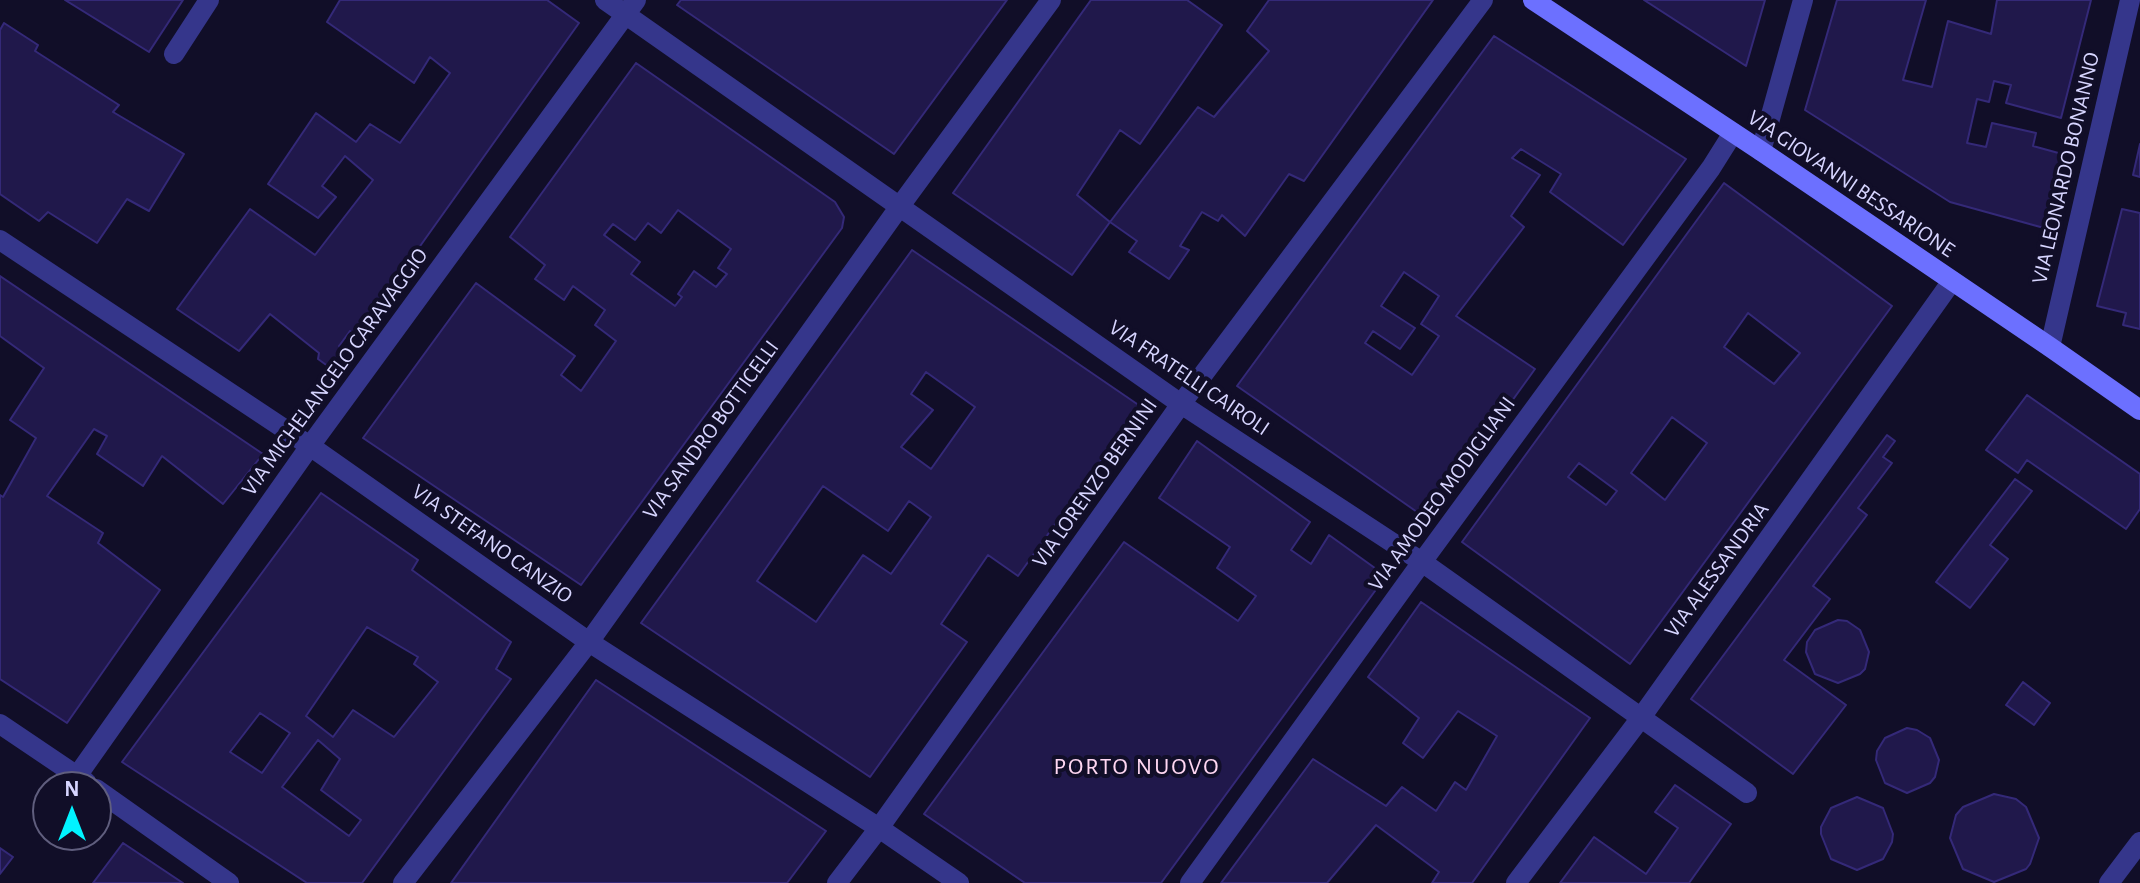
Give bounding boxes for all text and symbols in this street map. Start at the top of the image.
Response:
street label: VIA LEONARDO BONANNO [2026,50,2106,286]
street label: VIA GIOVANNI BESSARIONE [1742,105,1960,263]
street label: VIA MICHELANGELO CARAVAGGIO [236,243,434,501]
street label: VIA FRATELLI CAIROLI [1104,314,1274,442]
street label: VIA SANDRO BOTTICELLI [637,335,785,525]
street label: VIA AMODEO MODIGLIANI [1363,392,1521,596]
street label: VIA LORENZO BERNINI [1027,393,1163,573]
street label: VIA STEFANO CANZIO [406,479,578,609]
street label: VIA ALESSANDRIA [1659,497,1775,643]
district label: PORTO NUOVO [1054,753,1220,781]
north arrow [32,771,112,851]
text: N [64,778,80,800]

